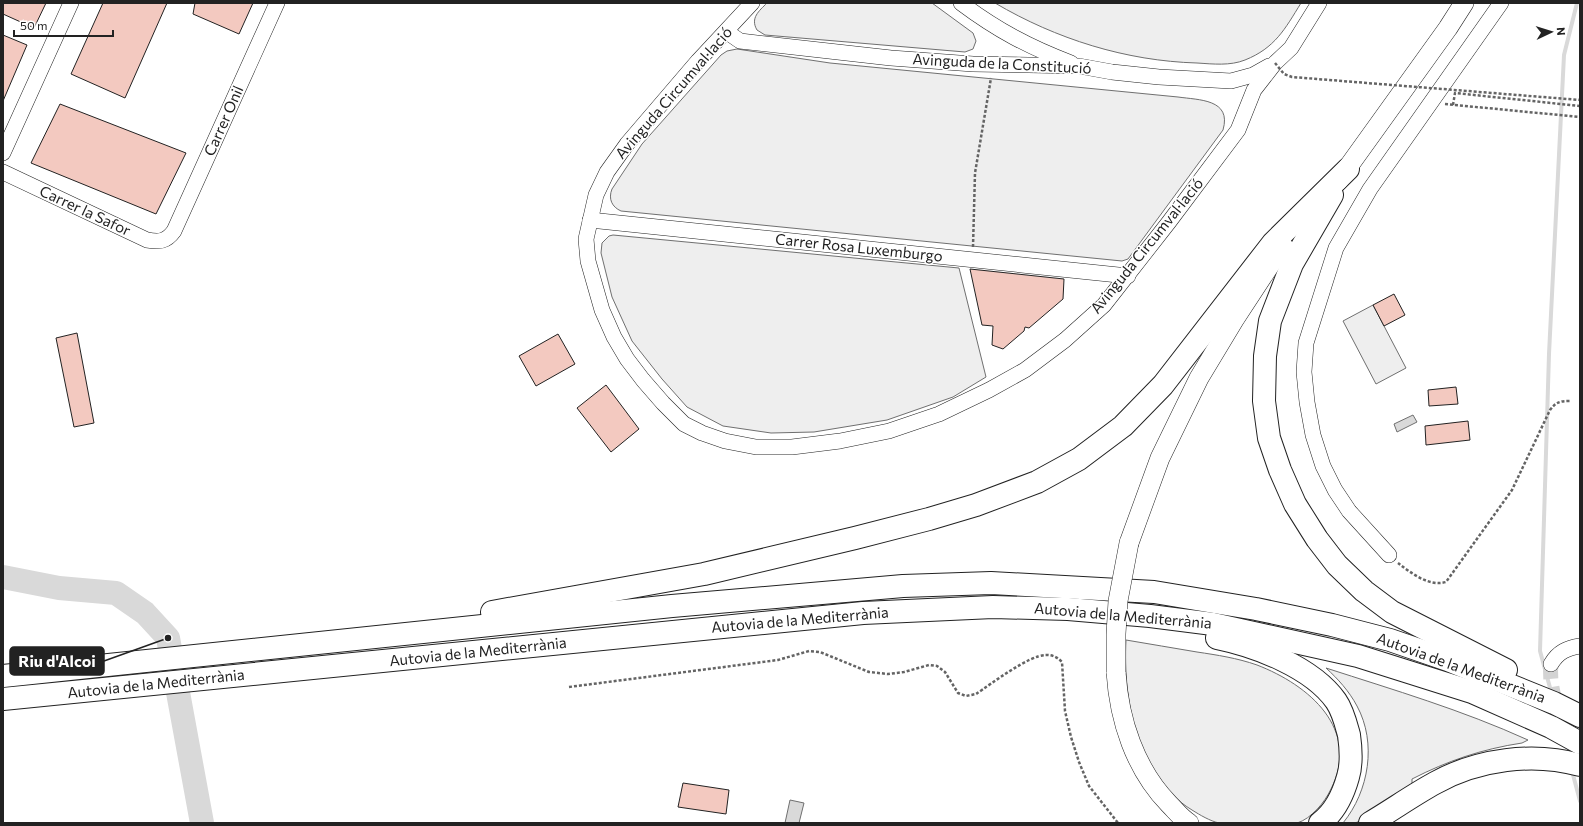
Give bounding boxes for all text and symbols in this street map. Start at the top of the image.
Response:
scale bar [14,12,113,38]
north arrow [1531,12,1571,52]
text: 50 m [20,18,48,32]
street label: Avinguda Circumval·lació [611,23,736,162]
text: N [1555,27,1568,36]
street label: Avinguda de la Constitució [912,49,1092,77]
street label: Carrer Onil [200,83,247,159]
street label: Avinguda Circumval·lació [1086,174,1206,317]
street label: Carrer la Safor [37,181,134,239]
street label: Carrer Rosa Luxemburgo [774,229,944,265]
street label: Autovia de la Mediterrània [1034,598,1213,632]
street label: Autovia de la Mediterrània [710,602,889,636]
street label: Autovia de la Mediterrània [1375,628,1548,706]
street label: Autovia de la Mediterrània [388,633,567,669]
callout: Riu d'Alcoi [10,647,104,675]
text: Riu d'Alcoi [18,651,96,670]
street label: Autovia de la Mediterrània [66,665,245,701]

